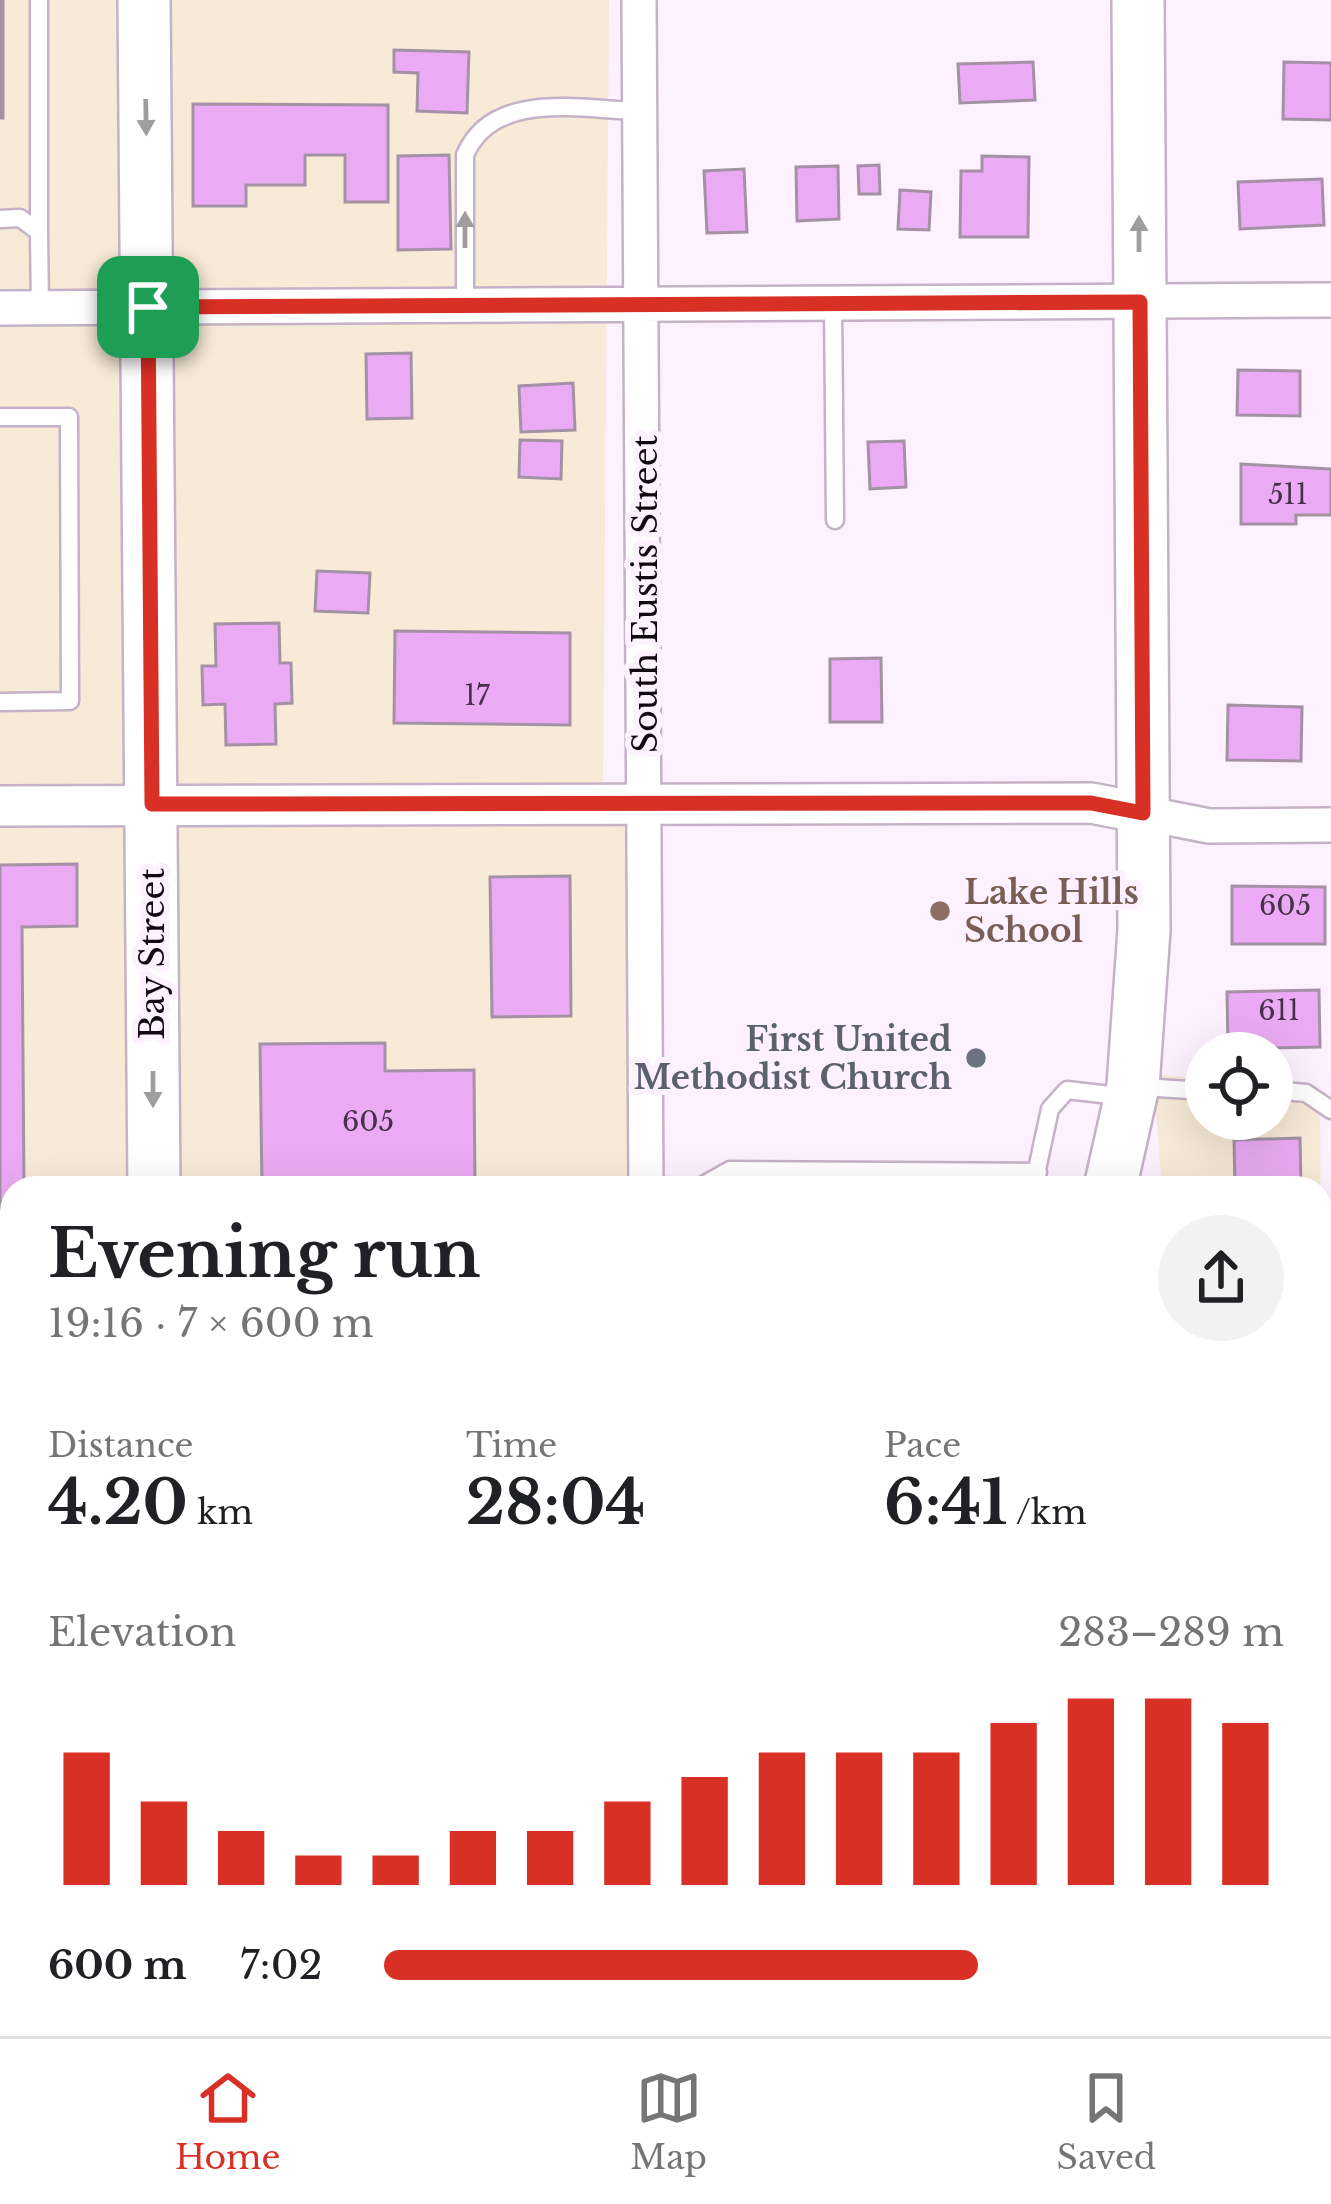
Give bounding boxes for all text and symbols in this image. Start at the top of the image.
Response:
one-way arrow [136,99,155,137]
one-way arrow [455,210,475,248]
one-way arrow [1129,214,1149,252]
pin [97,256,199,358]
icon: arrive [115,274,181,340]
street label: South Eustis Street [625,434,666,753]
house number: 511 [1268,478,1308,511]
house number: 17 [464,679,490,712]
street label: Bay Street [132,868,173,1040]
place label: Lake Hills School [964,872,1139,951]
house number: 605 [1259,889,1311,922]
marker: Lake Hills School [927,898,953,924]
house number: 611 [1258,994,1300,1027]
place label: First United Methodist Church [634,1019,952,1098]
map controls [1185,1032,1293,1140]
button: locate [1185,1032,1293,1140]
marker: First United Methodist Church [963,1045,989,1071]
one-way arrow [143,1071,163,1109]
house number: 605 [342,1105,394,1138]
text: Evening run [48,1213,481,1295]
button: share [1158,1215,1284,1341]
text: 19:16 · 7 × 600 m [48,1299,374,1348]
text: Distance [48,1425,194,1466]
text: Time [466,1425,557,1466]
text: Pace [884,1425,961,1466]
text: 4.20 [48,1466,188,1540]
text: 28:04 [466,1466,645,1540]
text: 6:41 [884,1466,1007,1540]
text: km [188,1492,253,1533]
text: /km [1007,1492,1087,1533]
text: Elevation [48,1608,236,1657]
text: 283–289 m [1058,1608,1284,1657]
text: 600 m [48,1941,187,1990]
text: 7:02 [240,1941,323,1990]
tab: Home [175,2065,280,2178]
tab: Map [630,2065,707,2178]
tab: Saved [1057,2065,1156,2178]

